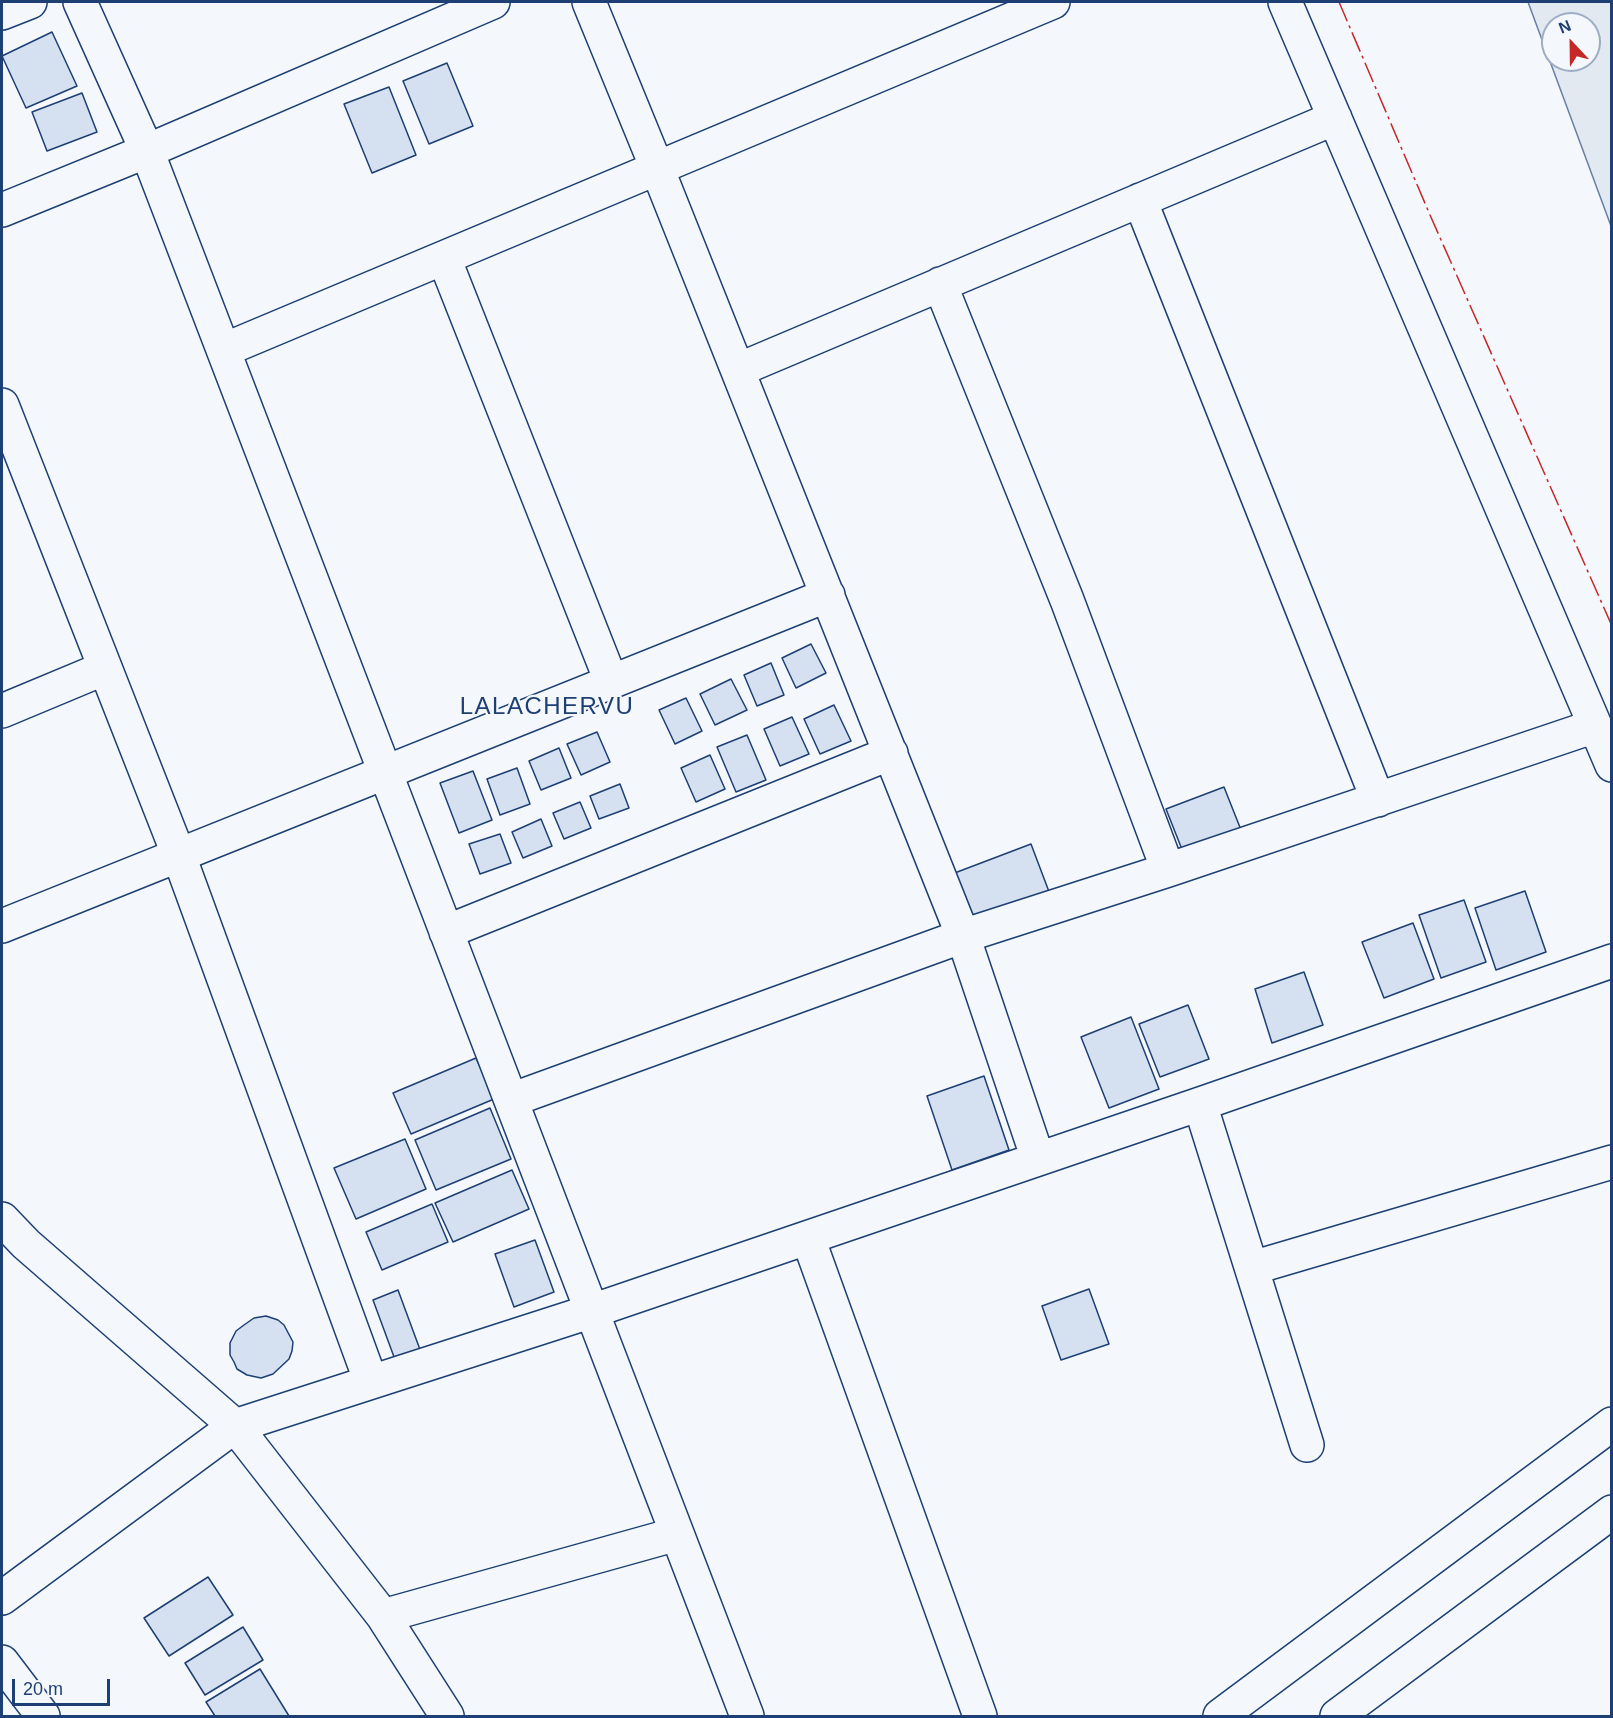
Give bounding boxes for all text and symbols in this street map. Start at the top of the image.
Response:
north arrow [1541,12,1601,72]
text: N [1556,17,1573,37]
district label: LALACHERVU [460,693,634,721]
scale bar [15,1667,112,1705]
text: 20 m [23,1679,63,1699]

